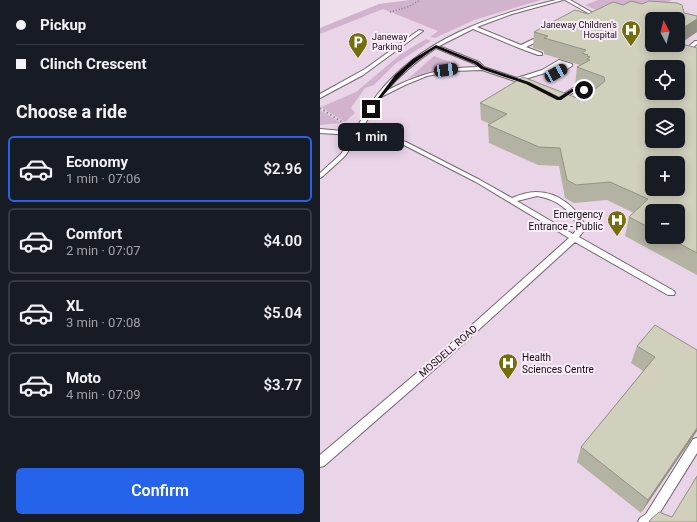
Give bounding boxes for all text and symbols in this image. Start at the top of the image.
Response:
north arrow [645,12,685,52]
map controls [645,12,685,244]
text: Pickup [40,16,86,34]
hospital icon: Janeway Children's Hospital [620,19,642,47]
place label: Janeway Children's Hospital [541,20,617,40]
parking icon: Janeway Parking [347,31,369,59]
place label: Janeway Parking [372,32,408,52]
text: Clinch Crescent [40,55,146,73]
button: locate [645,60,685,100]
car [433,62,459,78]
car [543,62,569,84]
route start [575,81,593,99]
route end [362,100,380,118]
text: Choose a ride [16,101,127,122]
button: layers [645,108,685,148]
callout: 1 min [338,123,404,151]
text: 1 min [355,129,387,144]
icon: car [18,151,54,187]
text: Economy [66,153,128,171]
button: + [645,156,685,196]
text: $2.96 [263,160,302,178]
text: 1 min · 07:06 [66,171,141,186]
button: − [645,204,685,244]
place label: Emergency Entrance - Public [529,209,603,232]
hospital icon: Emergency Entrance - Public [606,209,628,237]
icon: car [18,223,54,259]
text: Comfort [66,225,122,243]
text: $4.00 [263,232,302,250]
text: 2 min · 07:07 [66,243,141,258]
icon: car [18,295,54,331]
text: XL [66,297,84,315]
text: $5.04 [263,304,302,322]
text: 3 min · 07:08 [66,315,141,330]
street label: MOSDELL ROAD [417,323,479,379]
hospital icon: Health Sciences Centre [497,352,519,380]
place label: Health Sciences Centre [522,352,594,375]
icon: car [18,367,54,403]
text: Moto [66,369,101,387]
text: $3.77 [263,376,302,394]
text: 4 min · 07:09 [66,387,141,402]
button: Confirm [16,468,304,514]

